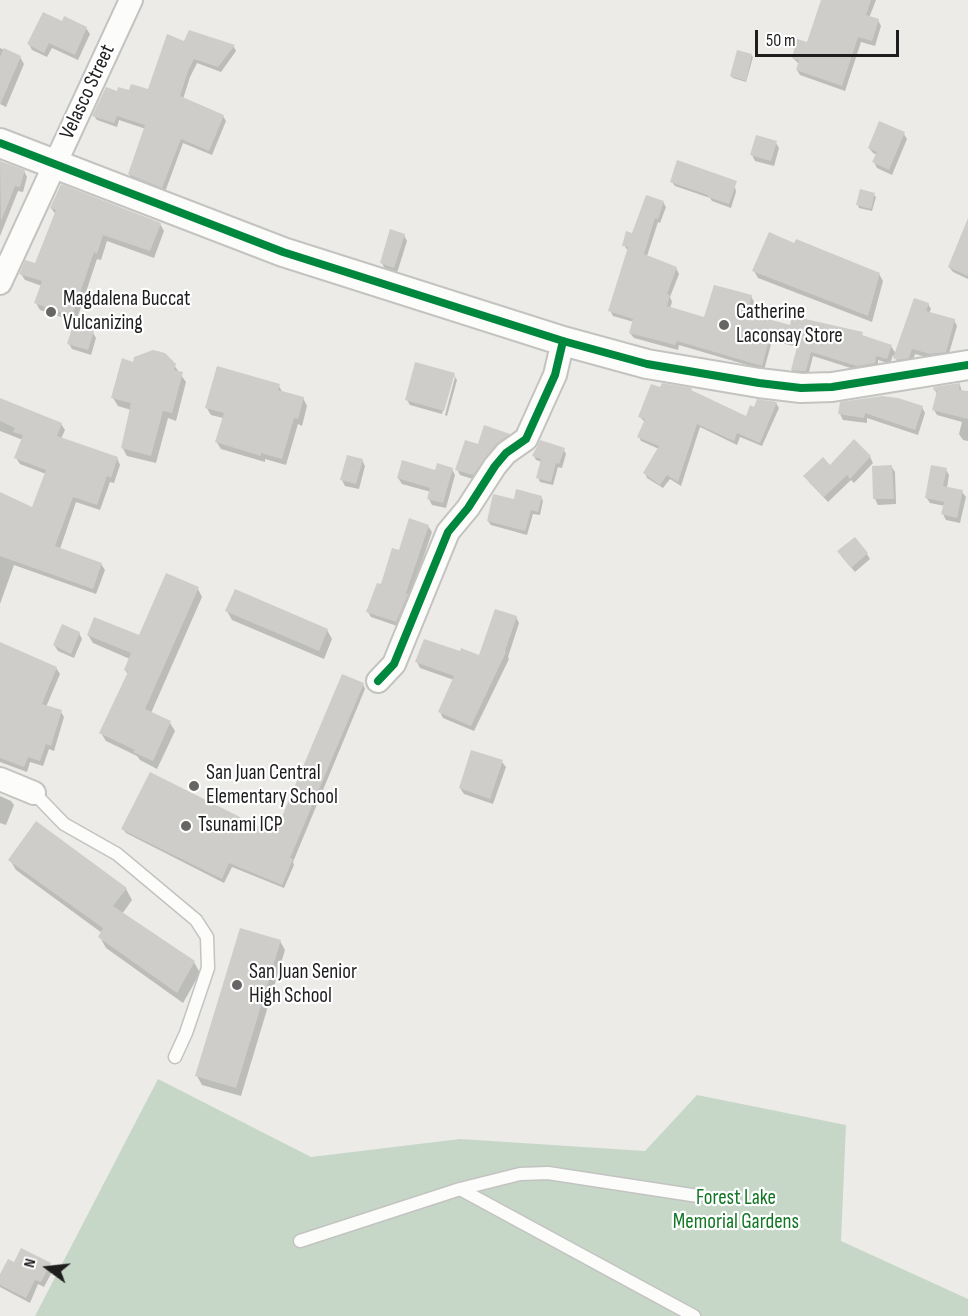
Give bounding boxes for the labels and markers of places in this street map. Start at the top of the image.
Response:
place label: Magdalena Buccat Vulcanizing [63,287,191,337]
place label: Catherine Laconsay Store [736,300,843,350]
marker: Magdalena Buccat Vulcanizing [44,305,58,319]
marker: Catherine Laconsay Store [717,318,731,332]
place label: San Juan Central Elementary School [206,761,338,811]
marker: San Juan Central Elementary School [187,779,201,793]
place label: Tsunami ICP [198,813,283,839]
marker: Tsunami ICP [179,819,193,833]
place label: San Juan Senior High School [249,960,357,1010]
marker: San Juan Senior High School [230,978,244,992]

